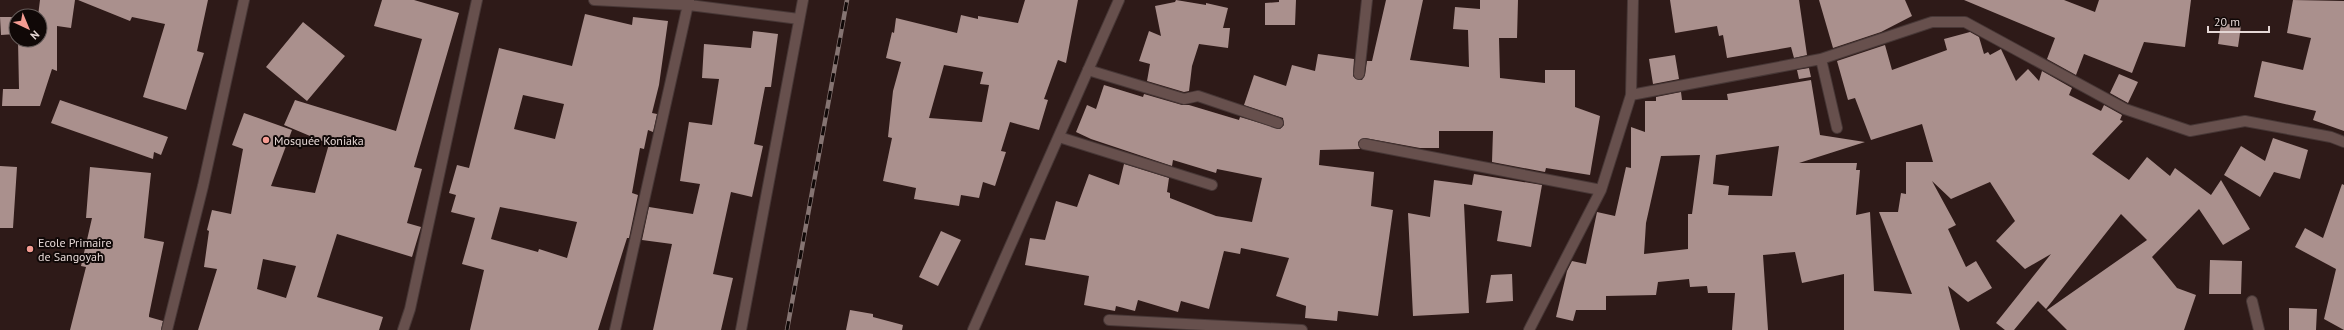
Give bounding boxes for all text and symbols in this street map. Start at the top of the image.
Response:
north arrow [8,8,48,48]
scale bar [2208,8,2269,34]
text: 20 m [2214,14,2240,29]
text: N [27,28,42,43]
place label: Mosquée Koniaka [274,133,364,148]
marker: Mosquée Koniaka [261,135,271,145]
place label: Ecole Primaire de Sangoyah [38,235,111,264]
marker: Ecole Primaire de Sangoyah [25,244,35,254]

